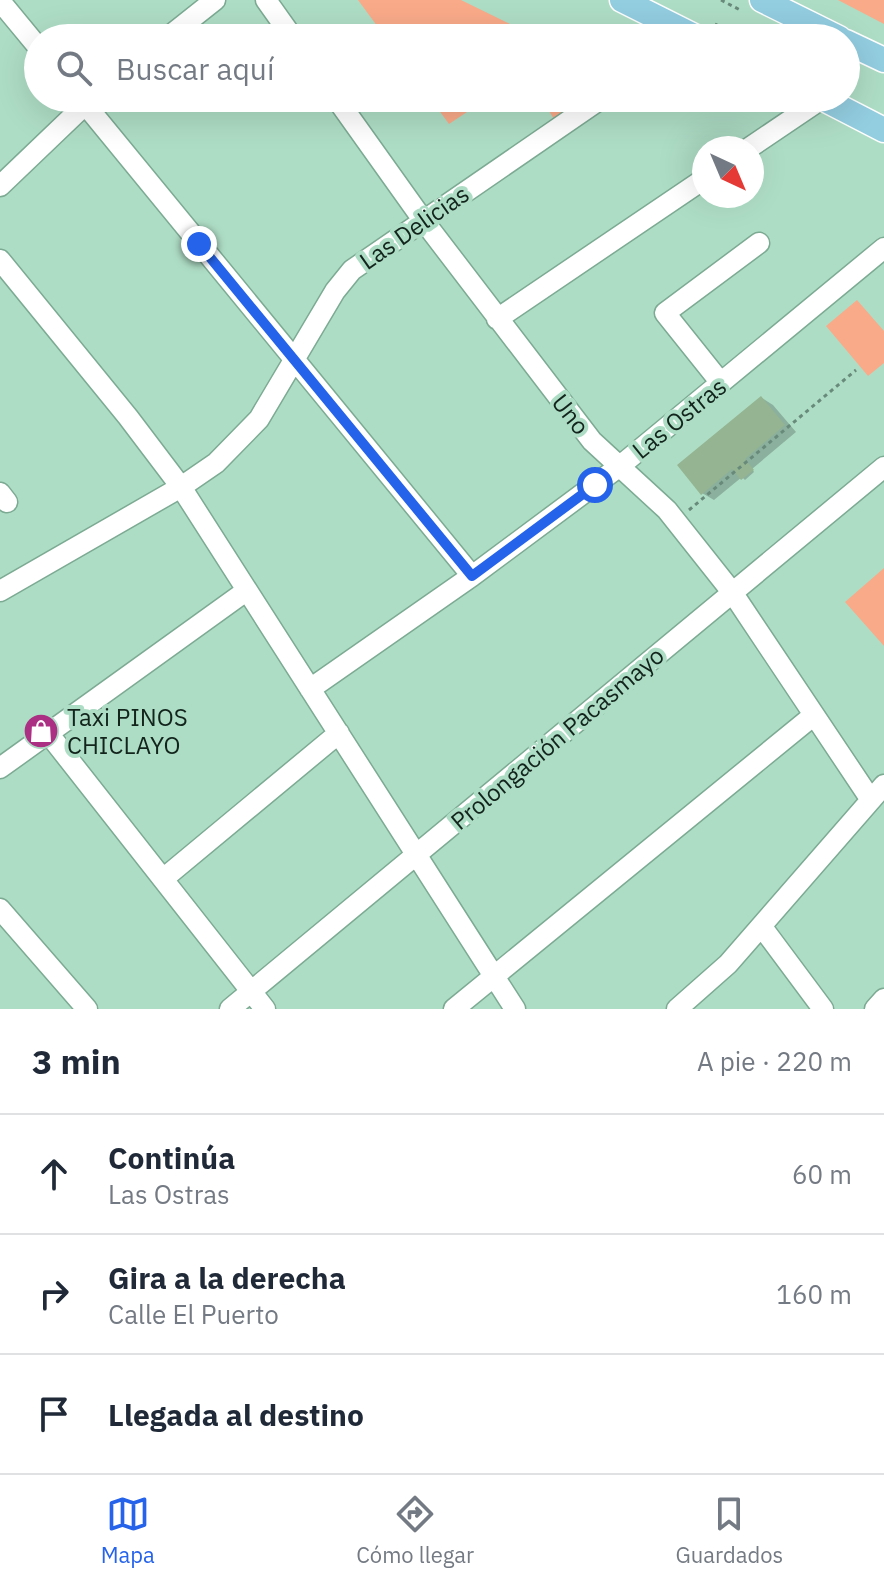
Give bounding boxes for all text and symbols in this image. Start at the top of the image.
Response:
search box [24,24,860,112]
icon: search [52,46,96,90]
text: Buscar aquí [116,49,274,88]
north arrow [692,136,764,208]
street label: Las Delicias [353,178,475,276]
route end [181,226,217,262]
street label: Las Ostras [625,370,733,466]
street label: Uno [545,387,597,441]
route start [577,467,613,503]
street label: Prolongación Pacasmayo [444,639,670,837]
place label: Taxi PINOS CHICLAYO [67,701,188,761]
shop icon: Taxi PINOS CHICLAYO [22,712,60,750]
text: 3 min [32,1039,121,1083]
text: A pie · 220 m [697,1044,852,1078]
text: Continúa [108,1138,235,1177]
icon: ahead [32,1152,76,1196]
text: 60 m [792,1157,852,1191]
text: Las Ostras [108,1177,230,1211]
text: Gira a la derecha [108,1258,346,1297]
icon: right [32,1272,76,1316]
text: 160 m [776,1277,852,1311]
text: Calle El Puerto [108,1297,279,1331]
icon: arrive [32,1392,76,1436]
text: Llegada al destino [108,1395,364,1434]
tab: Mapa [101,1492,155,1569]
tab: Cómo llegar [356,1492,474,1569]
tab: Guardados [676,1492,783,1569]

